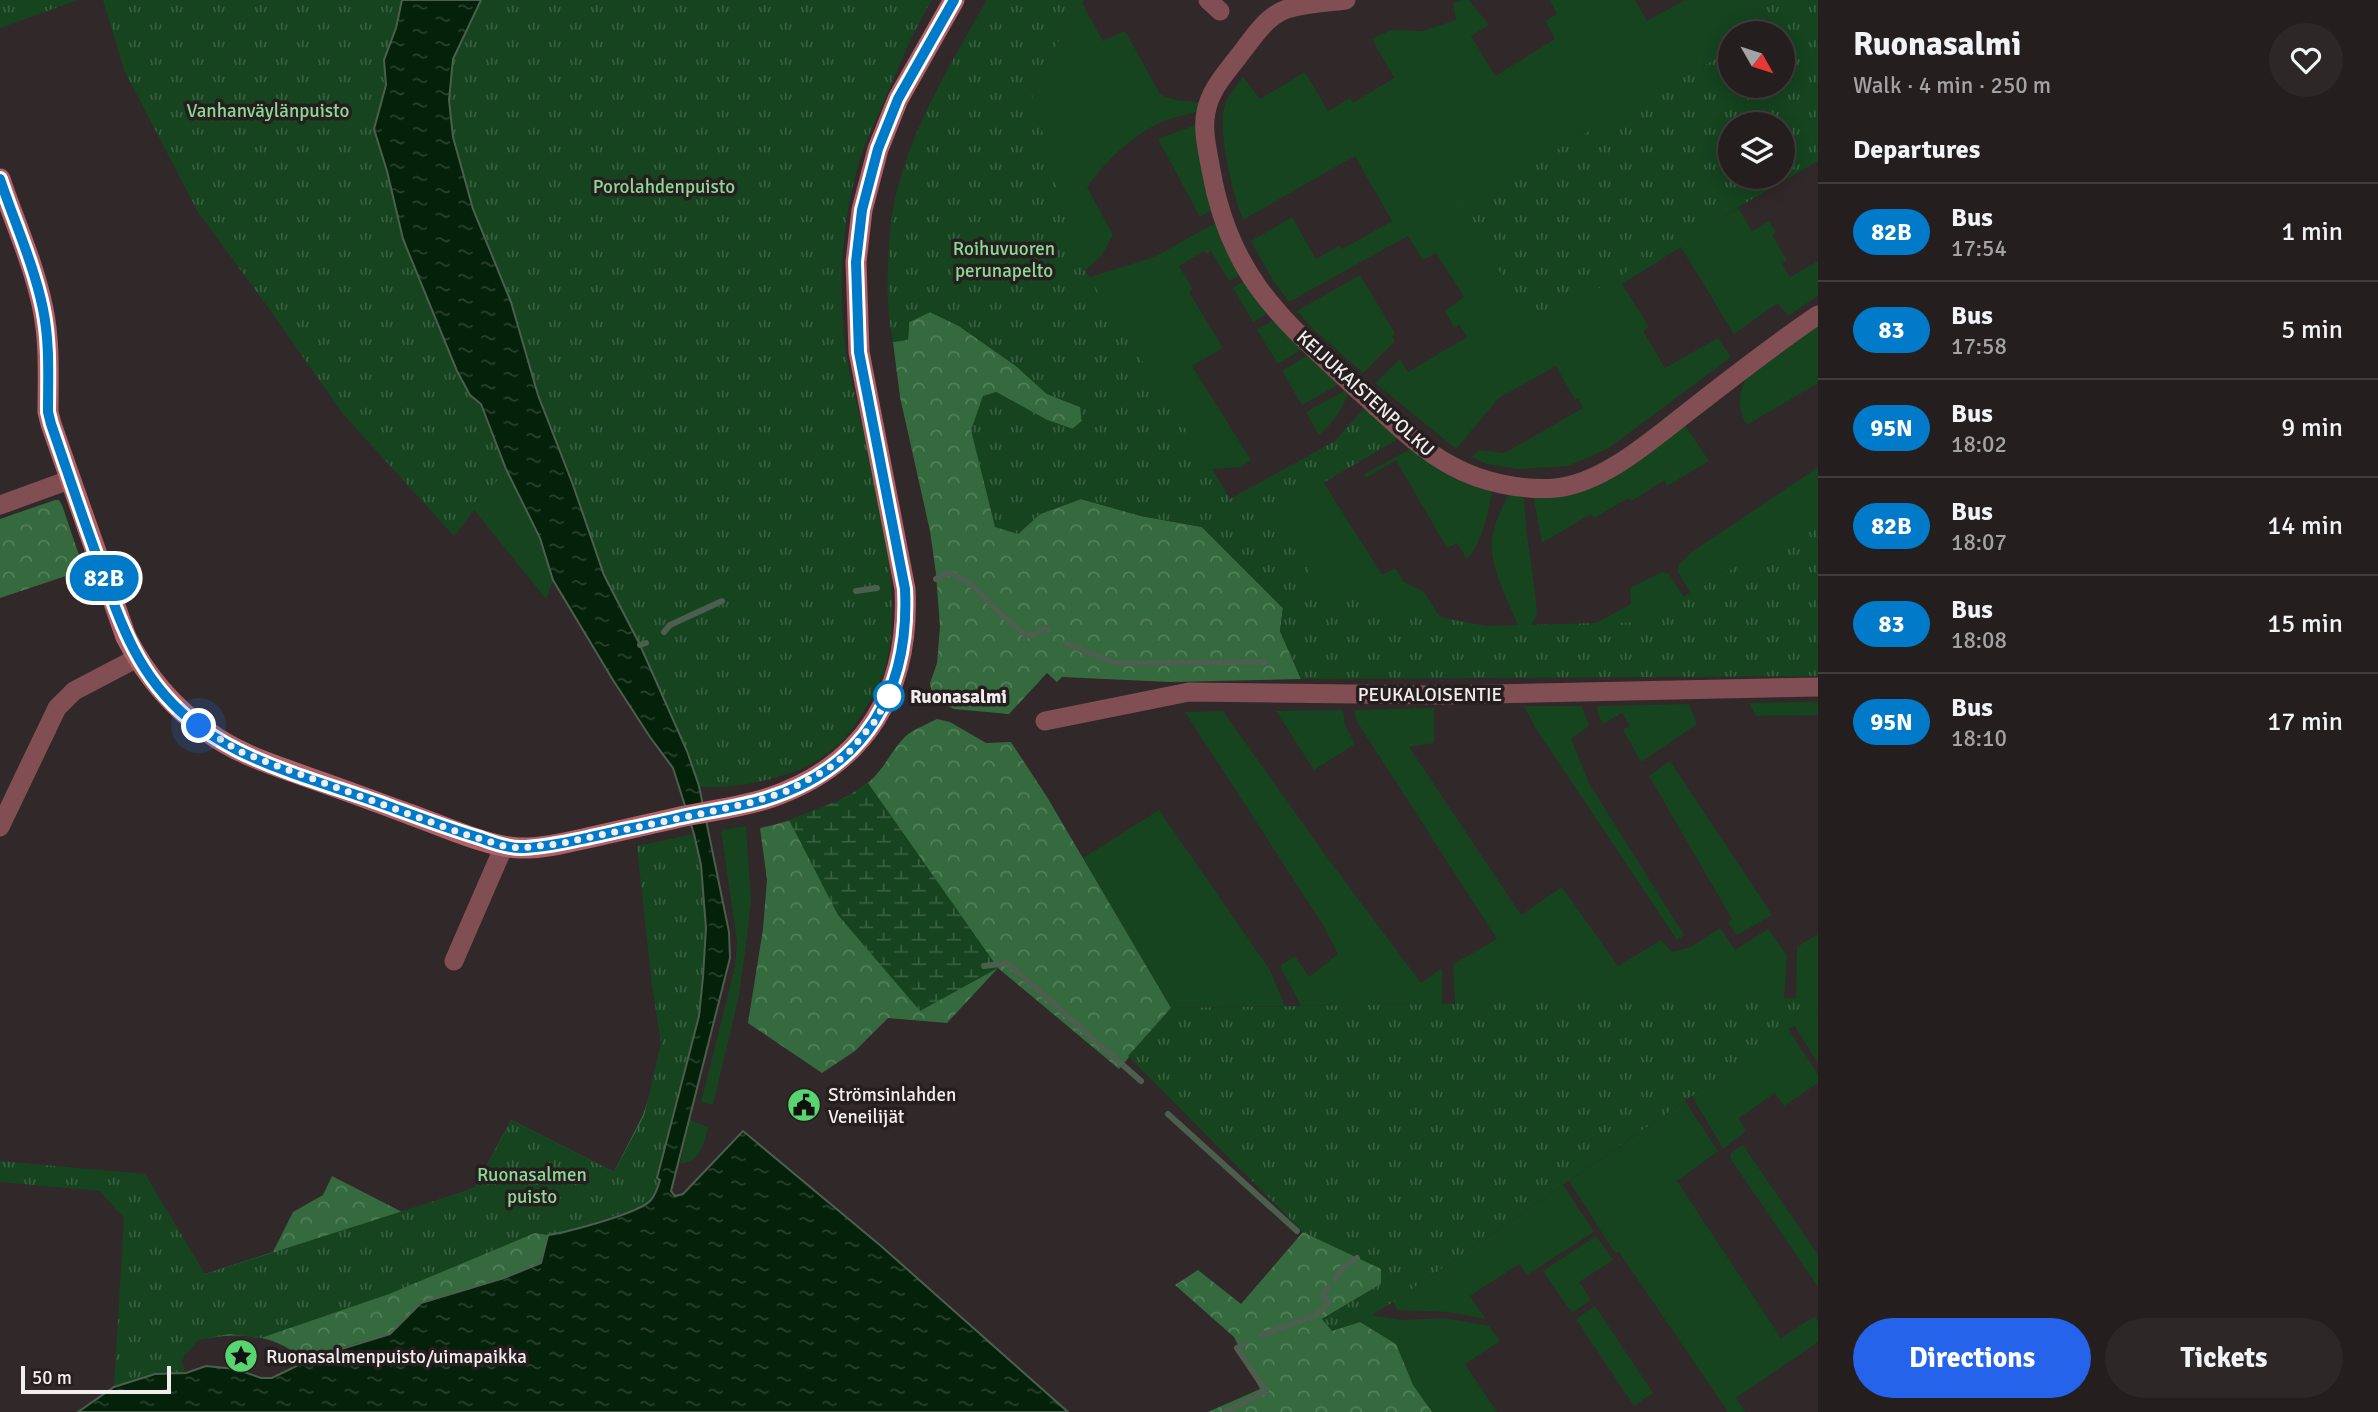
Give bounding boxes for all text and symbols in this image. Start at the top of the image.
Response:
north arrow [1718,21,1796,98]
map controls [1718,21,1795,189]
button: heart [2269,23,2343,97]
text: Ruonasalmi [1853,24,2021,65]
text: Walk · 4 min · 250 m [1853,71,2051,100]
park label: Vanhanväylänpuisto [187,99,350,123]
button: layers [1718,112,1795,189]
text: Departures [1853,134,1980,166]
park label: Porolahdenpuisto [593,175,735,199]
text: Bus [1951,202,1993,234]
text: 1 min [2281,216,2343,248]
text: 82B [1871,217,1912,247]
text: 17:54 [1951,234,2007,263]
park label: Roihuvuoren perunapelto [953,237,1055,283]
text: Bus [1951,300,1993,332]
text: 5 min [2281,314,2343,346]
text: 83 [1879,315,1904,345]
street label: KEIJUKAISTENPOLKU [1291,325,1439,462]
text: 17:58 [1951,332,2007,361]
text: Bus [1951,398,1993,430]
text: 9 min [2281,412,2343,444]
text: 95N [1870,413,1913,443]
text: 18:02 [1951,430,2007,459]
text: Bus [1951,496,1993,528]
text: 14 min [2267,510,2343,542]
text: 82B [1871,511,1912,541]
text: 18:07 [1951,528,2007,557]
line badge: 82B [64,555,144,601]
text: 82B [84,563,124,593]
text: Bus [1951,594,1993,626]
text: 15 min [2267,608,2343,640]
text: 83 [1879,609,1904,639]
text: 18:08 [1951,626,2007,655]
marker: Ruonasalmi [874,681,904,711]
street label: PEUKALOISENTIE [1358,683,1502,707]
place label: Ruonasalmi [910,685,1007,709]
text: Bus [1951,692,1993,724]
text: 17 min [2267,706,2343,738]
text: 95N [1870,707,1913,737]
your location [181,708,216,743]
text: 18:10 [1951,724,2007,753]
place label: Strömsinlahden Veneilijät [828,1083,956,1129]
public building icon: Strömsinlahden Veneilijät [785,1086,823,1124]
park label: Ruonasalmen puisto [477,1163,587,1209]
button: Directions [1853,1318,2091,1398]
button: Tickets [2105,1318,2343,1398]
place icon: Ruonasalmenpuisto/uimapaikka [222,1337,260,1375]
place label: Ruonasalmenpuisto/uimapaikka [266,1345,527,1369]
scale bar [21,1363,172,1395]
text: 50 m [32,1366,72,1390]

